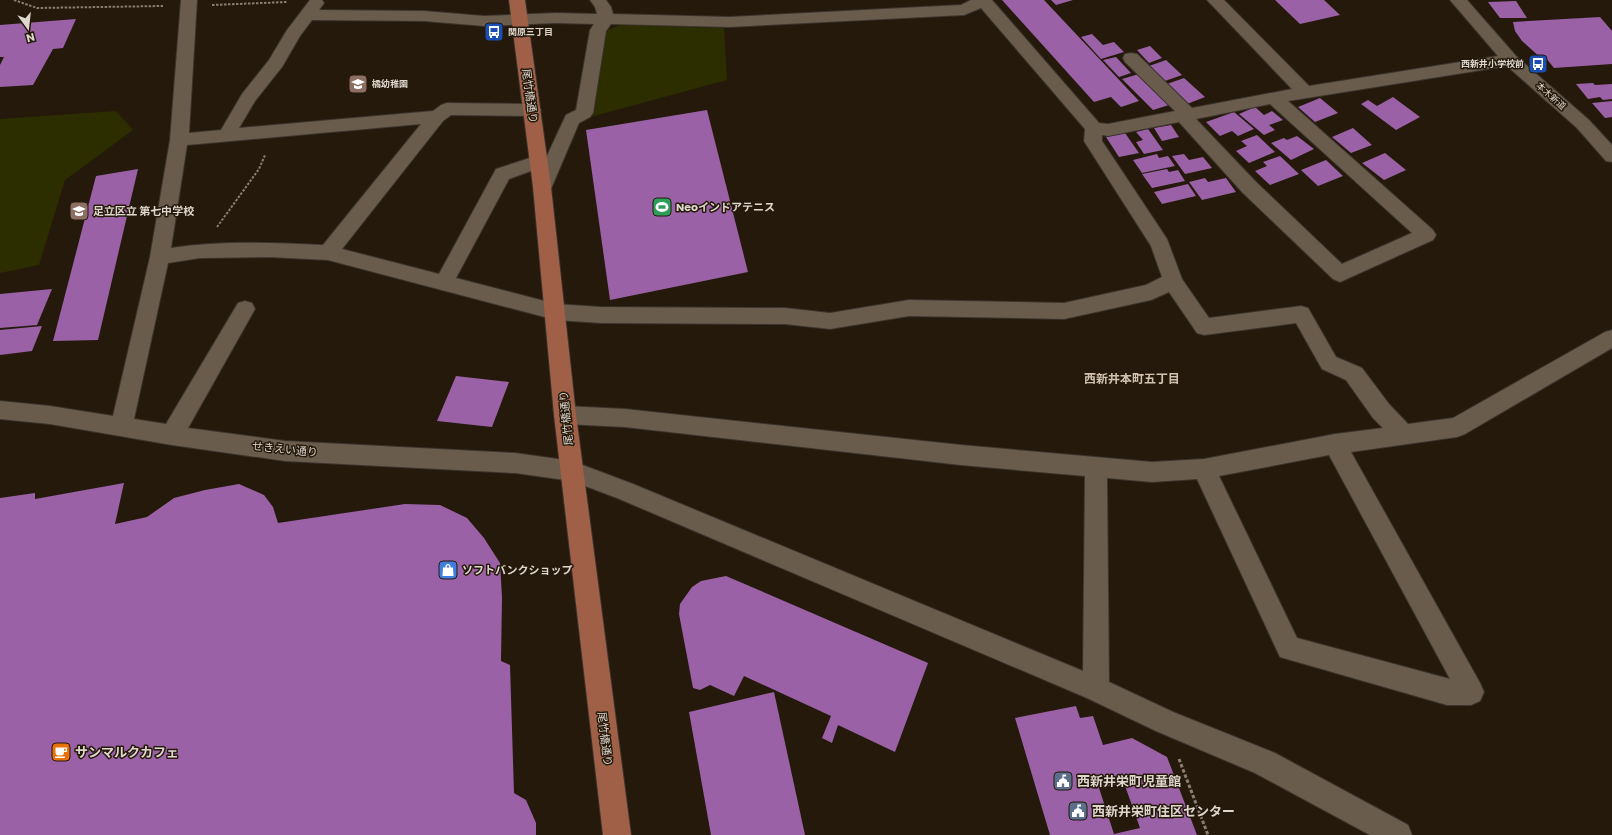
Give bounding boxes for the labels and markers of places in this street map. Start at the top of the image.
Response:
bus stop icon: 関原三丁目 [483,21,505,43]
place label: 関原三丁目 [508,26,553,38]
bus stop icon: 西新井小学校前 [1527,53,1549,75]
place label: 西新井小学校前 [1461,58,1524,70]
school or university icon: 橘幼稚園 [347,73,369,95]
place label: 橘幼稚園 [371,78,408,90]
sports icon: Neoインドアテニス [651,196,673,218]
place label: Neoインドアテニス [676,199,775,215]
school or university icon: 足立区立 第七中学校 [68,200,90,222]
place label: 足立区立 第七中学校 [93,203,194,219]
shop icon: ソフトバンクショップ [437,559,459,581]
place label: ソフトバンクショップ [462,562,573,578]
cafe icon: サンマルクカフェ [50,741,72,763]
place label: サンマルクカフェ [75,743,179,762]
public building icon: 西新井栄町児童館 [1052,770,1074,792]
place label: 西新井栄町児童館 [1077,772,1181,791]
public building icon: 西新井栄町住区センター [1067,800,1089,822]
place label: 西新井栄町住区センター [1092,802,1235,821]

